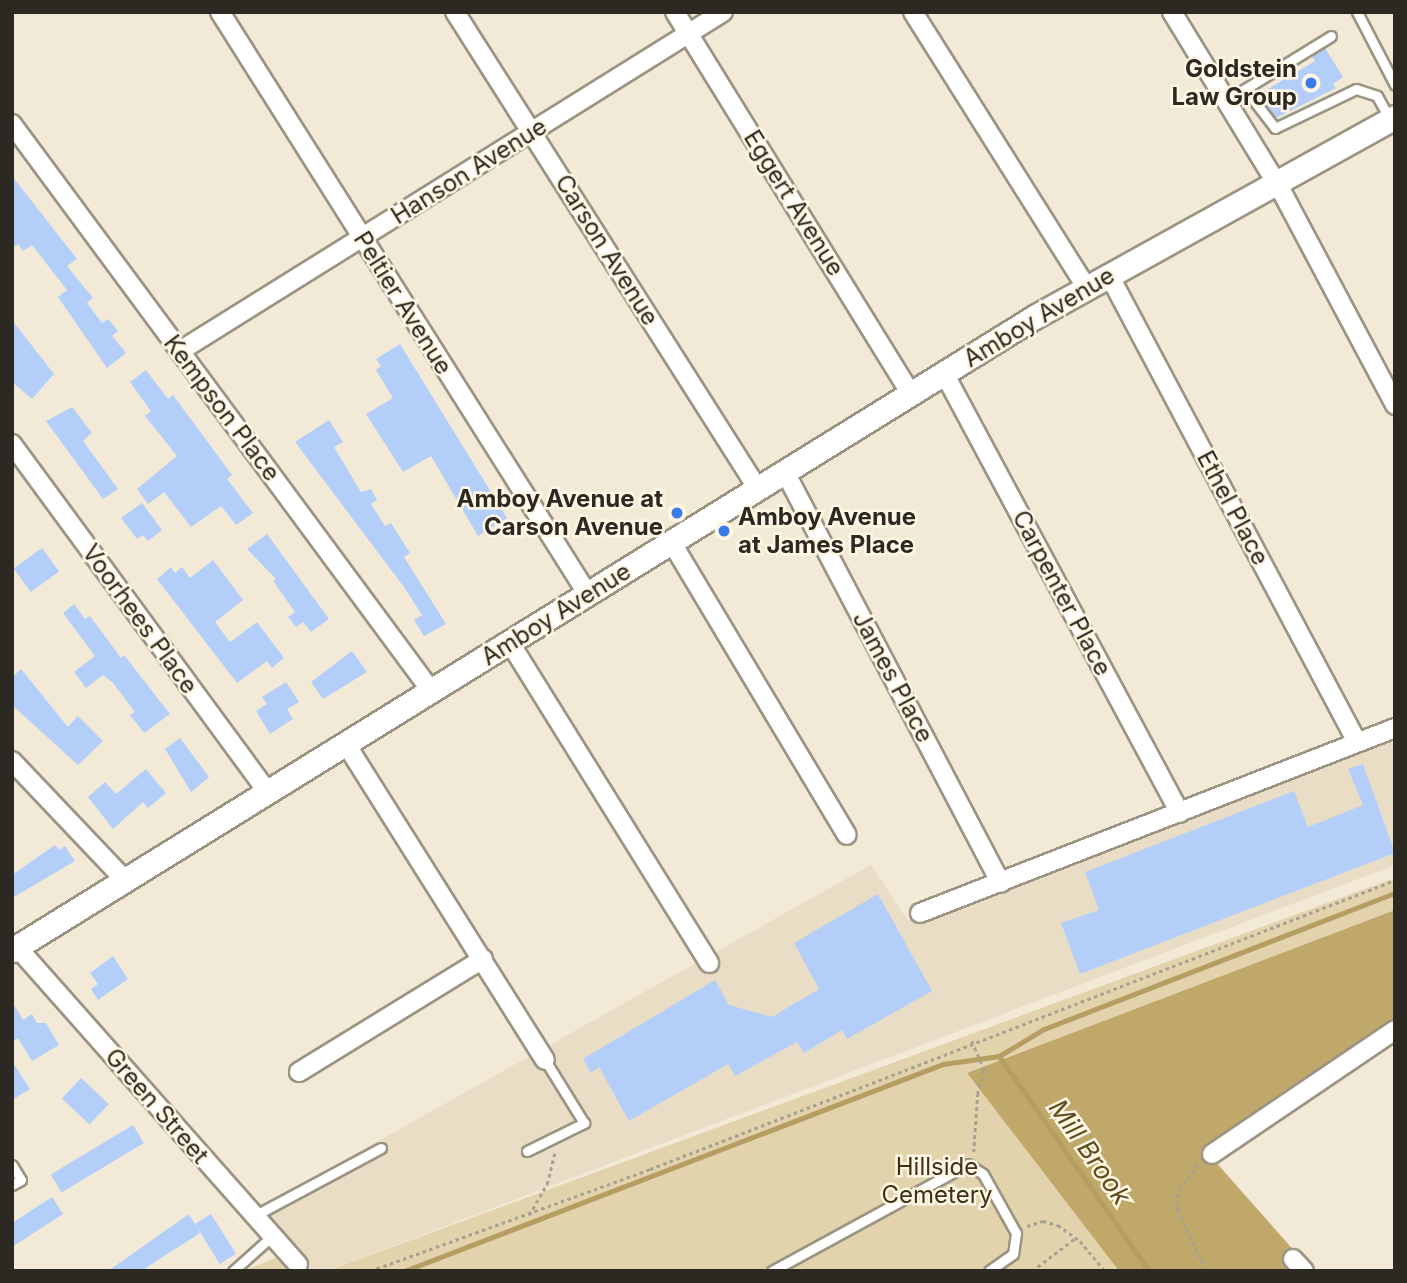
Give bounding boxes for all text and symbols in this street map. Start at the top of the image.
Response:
place label: Goldstein Law Group [1171,55,1297,111]
marker: Goldstein Law Group [1303,75,1319,91]
street label: Hanson Avenue [386,112,552,230]
street label: Eggert Avenue [738,125,850,281]
street label: Carson Avenue [549,169,665,331]
street label: Peltier Avenue [348,226,458,380]
street label: Amboy Avenue [958,261,1120,373]
street label: Kempson Place [158,329,286,487]
street label: Ethel Place [1191,446,1275,570]
place label: Amboy Avenue at Carson Avenue [457,485,663,541]
place label: Amboy Avenue at James Place [738,503,916,559]
marker: Amboy Avenue at Carson Avenue [669,505,685,521]
street label: Carpenter Place [1006,505,1118,681]
marker: Amboy Avenue at James Place [716,523,732,539]
street label: Voorhees Place [76,539,204,699]
street label: Amboy Avenue [476,557,636,671]
street label: James Place [847,607,939,747]
street label: Green Street [99,1043,215,1169]
water label: Mill Brook [1042,1093,1138,1211]
park label: Hillside Cemetery [881,1153,993,1209]

